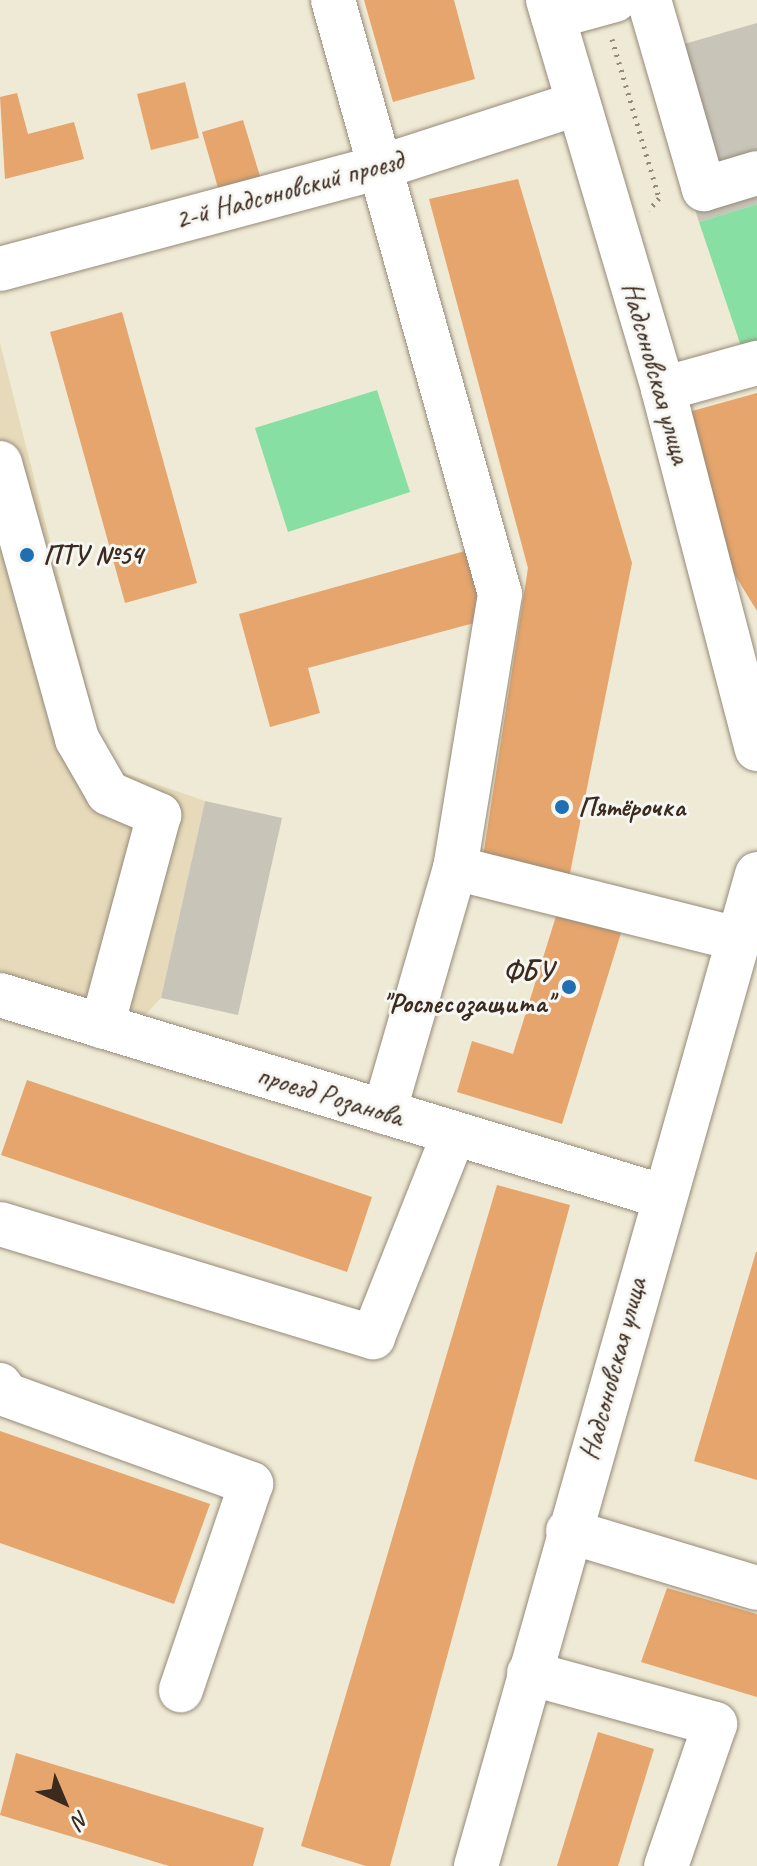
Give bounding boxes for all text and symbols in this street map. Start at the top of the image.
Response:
street label: 2-й Надсоновский проезд [171,143,407,237]
street label: Надсоновская улица [614,277,698,469]
place label: ПТУ №54 [43,538,143,572]
marker: ПТУ №54 [18,546,36,564]
place label: Пятёрочка [578,790,685,824]
marker: Пятёрочка [553,798,571,816]
place label: ФБУ "Рослесозащита" [383,954,553,1020]
marker: ФБУ "Рослесозащита" [560,978,578,996]
street label: проезд Розанова [254,1058,406,1134]
street label: Надсоновская улица [572,1273,654,1465]
north arrow [24,1762,104,1842]
text: N [66,1804,95,1834]

